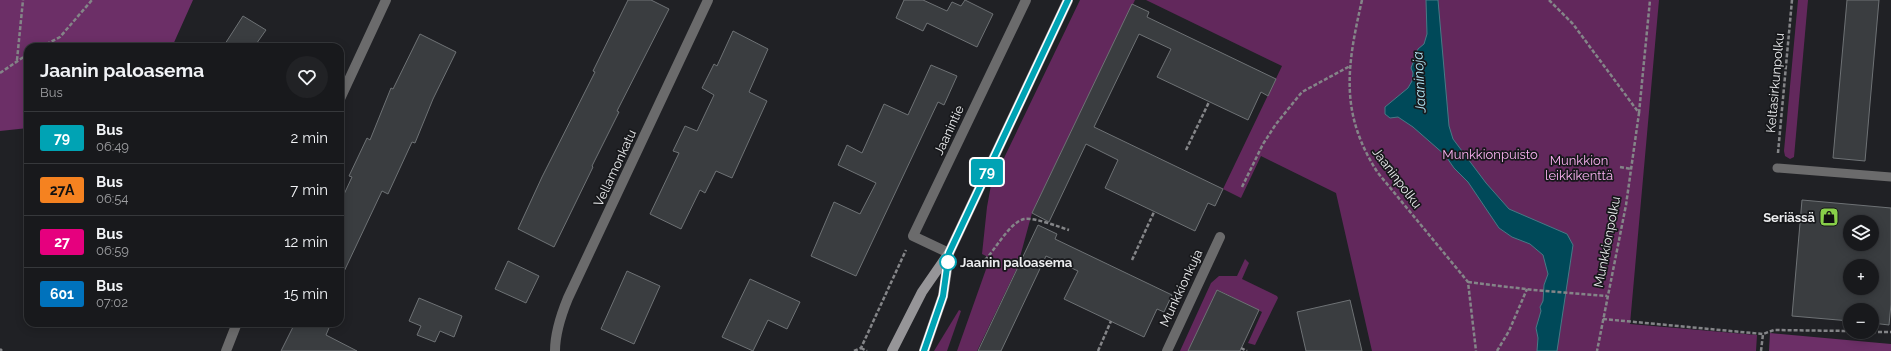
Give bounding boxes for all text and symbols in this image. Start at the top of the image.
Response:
street label: Keltasirkunpolku [1763,32,1787,134]
water label: Jaaninoja [1409,51,1429,114]
button: heart [286,56,328,98]
text: Jaanin paloasema [40,59,204,81]
text: Bus [40,85,63,100]
street label: Jaanintie [931,102,967,157]
text: Bus [96,121,123,139]
street label: Vellamonkatu [591,127,639,209]
text: 2 min [291,129,328,147]
text: 79 [54,130,70,146]
text: 06:49 [96,139,129,154]
street label: Jaaninpolku [1369,145,1425,211]
park label: Munkkionpuisto [1442,147,1538,162]
park label: Munkkion leikkikenttä [1545,153,1613,183]
line badge: 79 [969,159,1005,185]
text: 79 [979,164,995,180]
text: Bus [96,173,123,191]
text: 7 min [290,181,328,199]
text: 27A [50,182,74,198]
text: 06:54 [96,191,128,206]
street label: Munkkionpolku [1591,195,1623,289]
shop icon: Seriässä [1818,206,1840,228]
place label: Seriässä [1763,210,1816,225]
map controls [1843,215,1879,339]
button: layers [1843,215,1879,251]
text: Bus [96,225,123,243]
text: 12 min [284,233,328,251]
text: 27 [54,234,70,250]
text: 06:59 [96,243,129,258]
street label: Munkkionkuja [1157,247,1205,329]
marker: Jaanin paloasema [939,253,957,271]
place label: Jaanin paloasema [960,255,1073,270]
button: + [1843,259,1879,295]
text: Bus [96,277,123,295]
text: 15 min [284,285,328,303]
text: 601 [50,286,74,302]
text: 07:02 [96,295,128,310]
button: − [1843,303,1879,339]

